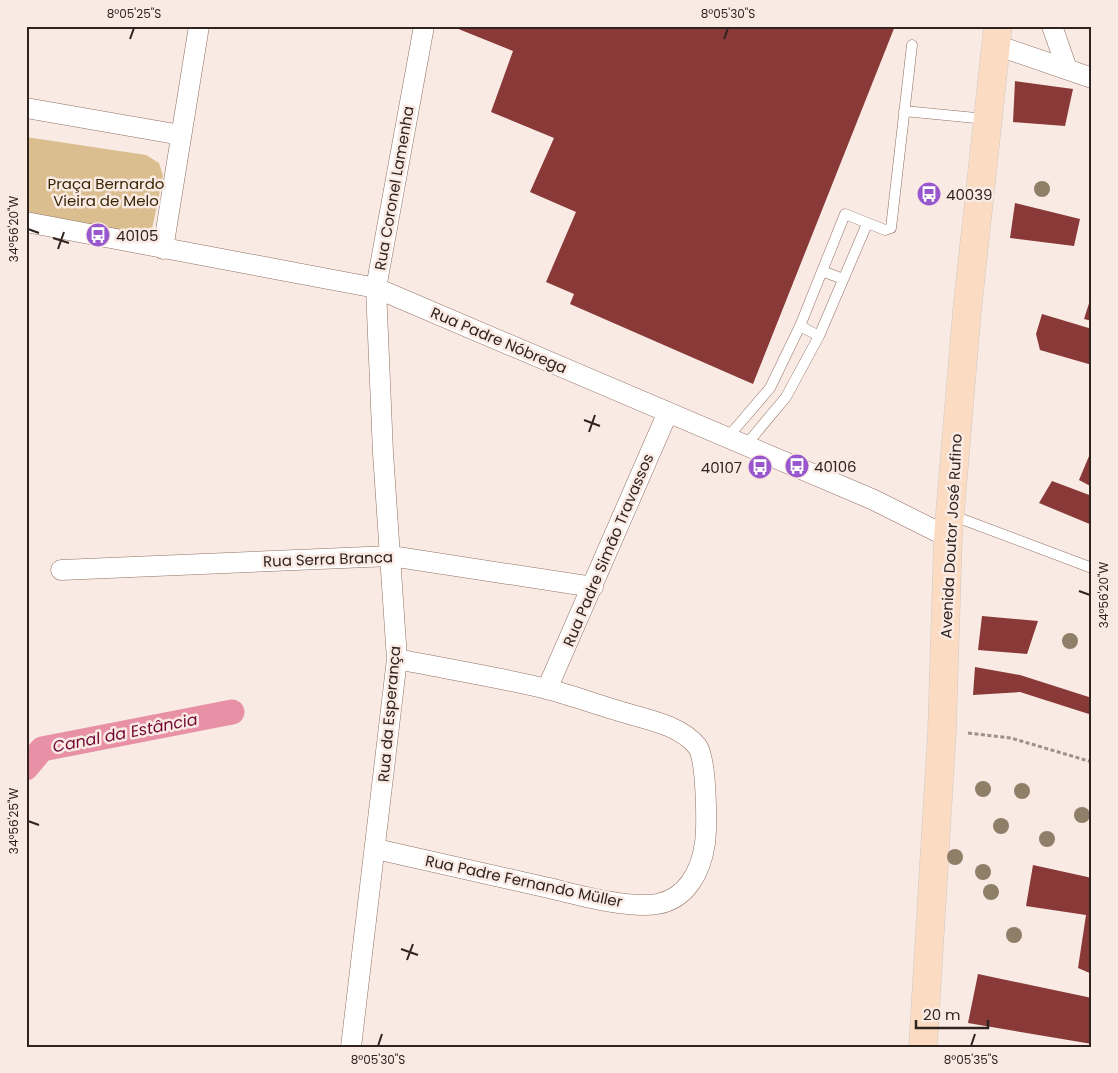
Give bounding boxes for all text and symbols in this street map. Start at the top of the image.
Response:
text: 8°05'25"S [107,5,161,22]
text: 8°05'30"S [701,5,755,22]
street label: Rua Coronel Lamenha [369,104,419,272]
park label: Praça Bernardo Vieira de Melo [48,173,164,211]
bus stop icon: 40039 [916,181,942,207]
place label: 40039 [946,184,993,205]
text: 34°56'20"W [5,196,22,262]
bus stop icon: 40105 [85,222,111,248]
place label: 40105 [116,225,159,246]
street label: Rua Padre Nóbrega [428,302,570,378]
street label: Avenida Doutor José Rufino [935,433,967,639]
street label: Rua Padre Simão Travassos [558,450,658,650]
bus stop icon: 40106 [784,453,810,479]
bus stop icon: 40107 [747,454,773,480]
place label: 40106 [814,456,857,477]
place label: 40107 [701,457,742,478]
street label: Rua Serra Branca [263,546,393,572]
text: 34°56'20"W [1095,562,1112,628]
street label: Rua da Esperança [373,645,405,783]
water label: Canal da Estância [51,708,200,758]
text: 34°56'25"W [5,788,22,854]
street label: Rua Padre Fernando Müller [423,850,625,912]
scale bar [916,998,988,1030]
text: 20 m [923,1004,961,1025]
text: 8°05'30"S [351,1051,405,1068]
text: 8°05'35"S [944,1051,998,1068]

